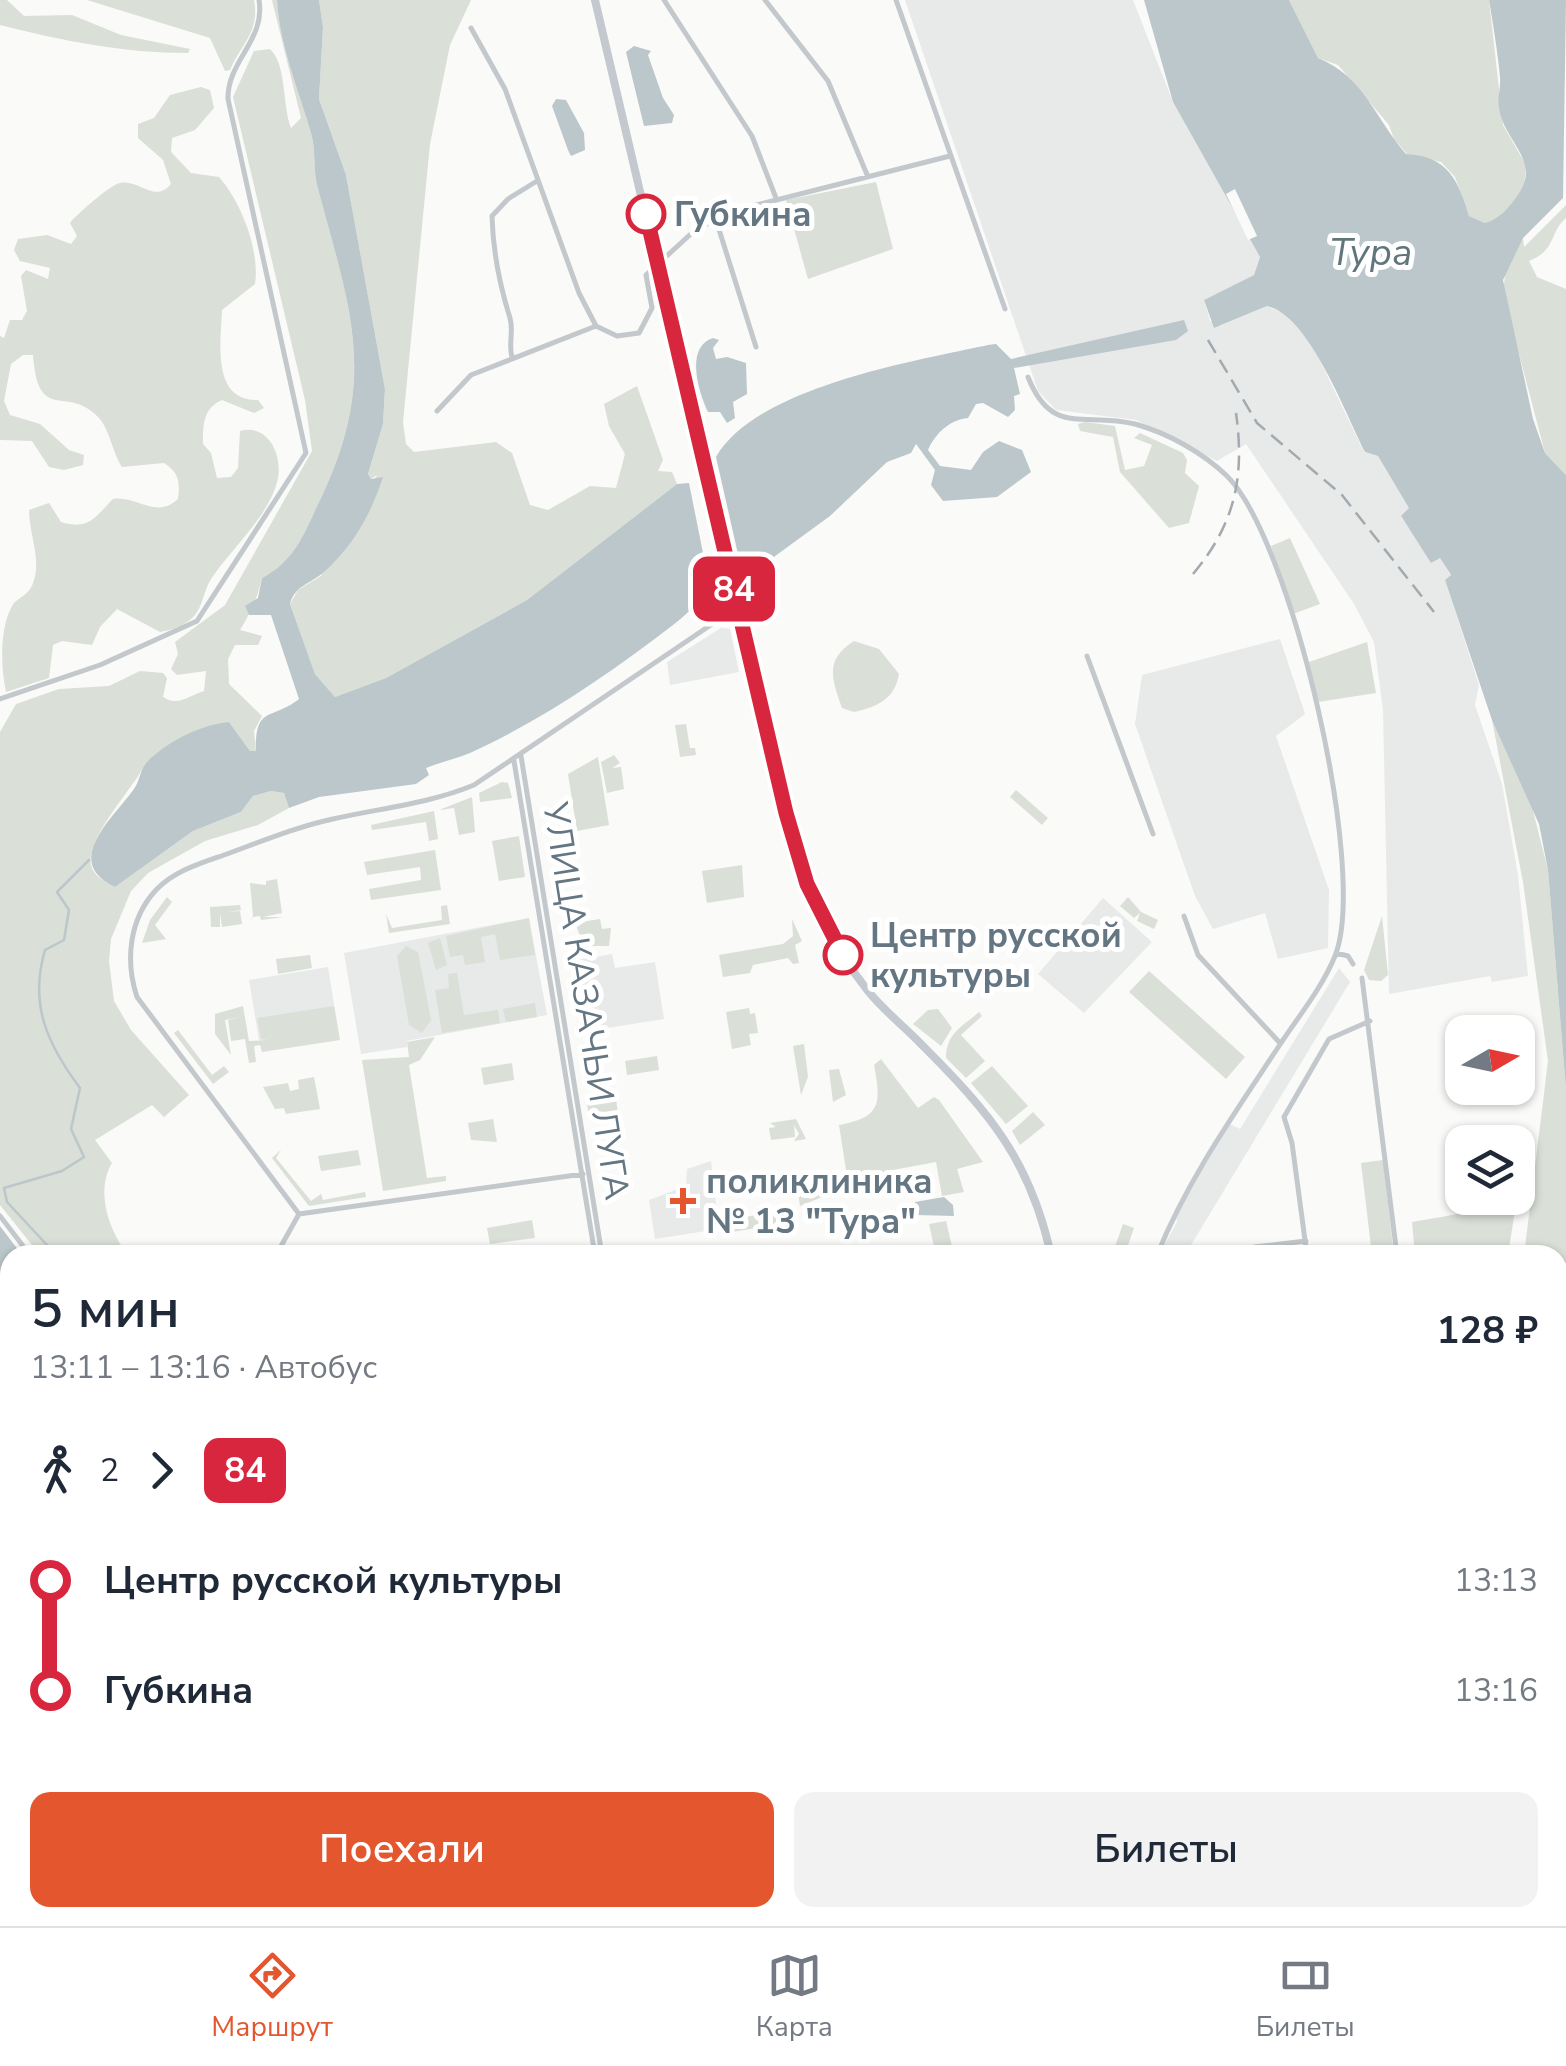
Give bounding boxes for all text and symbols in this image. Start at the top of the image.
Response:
place label: Губкина [674,191,812,238]
marker: Губкина [627,195,665,233]
water label: Тура [1329,227,1413,278]
line badge: 84 [689,556,779,622]
text: 84 [713,566,755,613]
street label: УЛИЦА КАЗАЧЬИ ЛУГА [531,798,641,1203]
place label: Центр русской культуры [870,912,1122,999]
marker: Центр русской культуры [824,936,862,974]
north arrow [1445,1015,1535,1105]
map controls [1445,1015,1535,1215]
button: layers [1445,1125,1535,1215]
place label: поликлиника № 13 "Тура" [706,1158,933,1245]
marker: поликлиника № 13 "Тура" [670,1188,696,1214]
text: 5 мин [30,1271,180,1346]
text: 128 ₽ [1437,1305,1538,1356]
text: 13:11 – 13:16 · Автобус [30,1346,377,1389]
icon: walk [30,1443,85,1498]
icon: forward [134,1443,189,1498]
text: 84 [224,1447,266,1494]
text: 2 [100,1449,119,1492]
text: Центр русской культуры [104,1555,563,1606]
text: 13:13 [1454,1559,1538,1602]
text: Губкина [104,1665,253,1716]
text: 13:16 [1454,1669,1538,1712]
button: Поехали [30,1792,774,1907]
button: Билеты [794,1792,1538,1907]
tab: Маршрут [211,1948,333,2046]
tab: Карта [756,1948,833,2046]
tab: Билеты [1256,1948,1355,2046]

